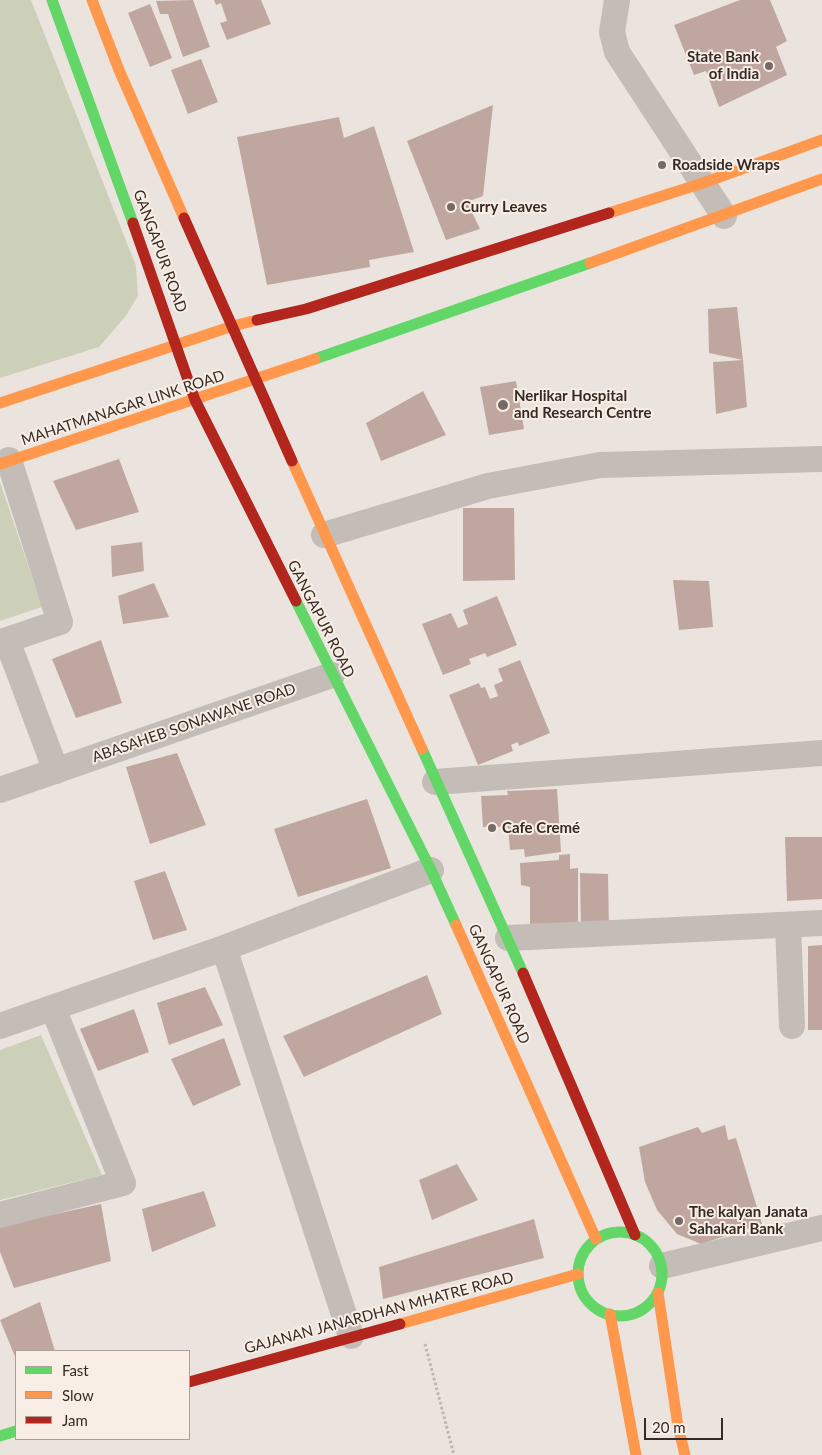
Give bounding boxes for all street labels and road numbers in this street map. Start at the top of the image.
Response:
street label: GANGAPUR ROAD [129,187,191,315]
street label: MAHATMANAGAR LINK ROAD [19,367,227,449]
street label: GANGAPUR ROAD [284,557,358,681]
street label: ABASAHEB SONAWANE ROAD [90,680,298,766]
street label: GANGAPUR ROAD [464,921,534,1047]
street label: GAJANAN JANARDHAN MHATRE ROAD [243,1268,515,1358]

